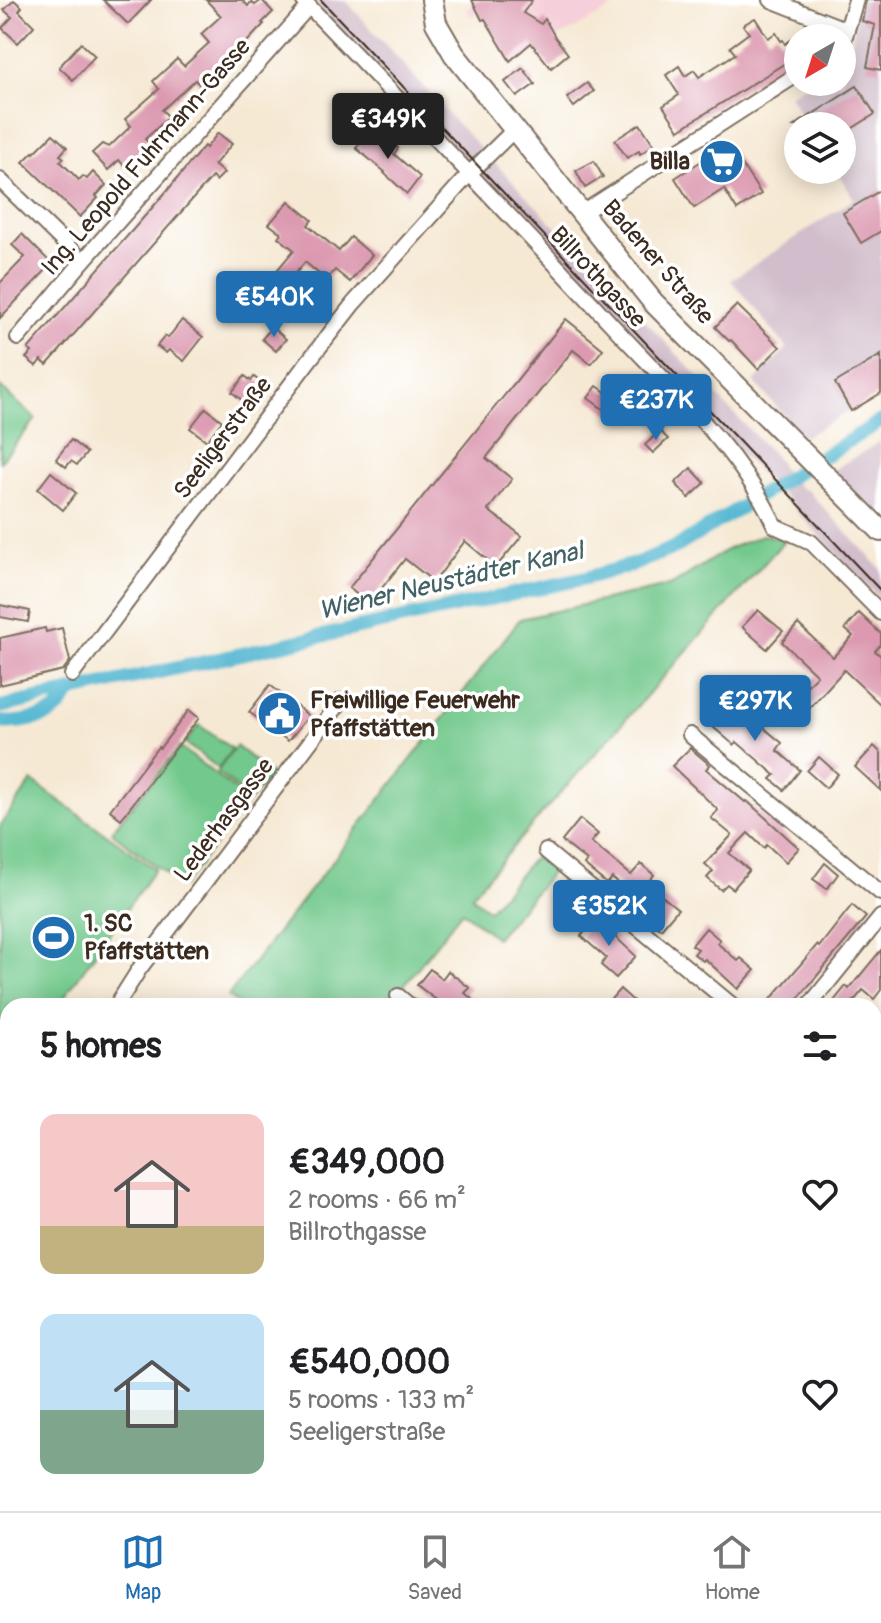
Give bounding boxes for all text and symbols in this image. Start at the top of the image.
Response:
north arrow [784,24,856,96]
map controls [784,24,856,184]
street label: Ing. Leopold Fuhrmann-Gasse [35,33,257,281]
pin: €349K [332,93,444,161]
text: €349K [350,103,426,135]
button: layers [784,112,856,184]
supermarket icon: Billa [697,137,745,185]
place label: Billa [650,147,690,176]
street label: Badener Straße [596,194,720,330]
street label: Billrothgasse [544,220,652,334]
pin: €540K [218,271,330,339]
text: €540K [234,281,314,313]
street label: Seeligerstraße [168,371,278,505]
pin: €237K [600,374,712,442]
text: €237K [619,384,693,416]
water label: Wiener Neustädter Kanal [316,534,589,627]
pin: €297K [699,675,811,743]
text: €297K [718,685,792,717]
place label: Freiwillige Feuerwehr Pfaffstätten [310,686,520,743]
public building icon: Freiwillige Feuerwehr Pfaffstätten [255,690,303,738]
street label: Lederhasgasse [168,752,280,888]
pin: €352K [553,880,665,948]
text: €352K [571,890,647,922]
place label: 1. SC Pfaffstätten [84,909,209,966]
sports icon: 1. SC Pfaffstätten [29,913,77,961]
icon: filters [798,1024,842,1068]
text: 5 homes [40,1025,161,1068]
text: €349,000 [288,1141,445,1184]
icon: home [104,1146,200,1242]
icon: heart [798,1172,842,1216]
text: 2 rooms · 66 m² [288,1184,466,1216]
text: Billrothgasse [288,1216,426,1248]
text: €540,000 [288,1341,450,1384]
icon: home [104,1346,200,1442]
icon: heart [798,1372,842,1416]
text: 5 rooms · 133 m² [288,1384,474,1416]
text: Seeligerstraße [288,1416,445,1448]
tab: Map [121,1530,165,1606]
tab: Saved [407,1530,462,1606]
tab: Home [704,1530,760,1606]

